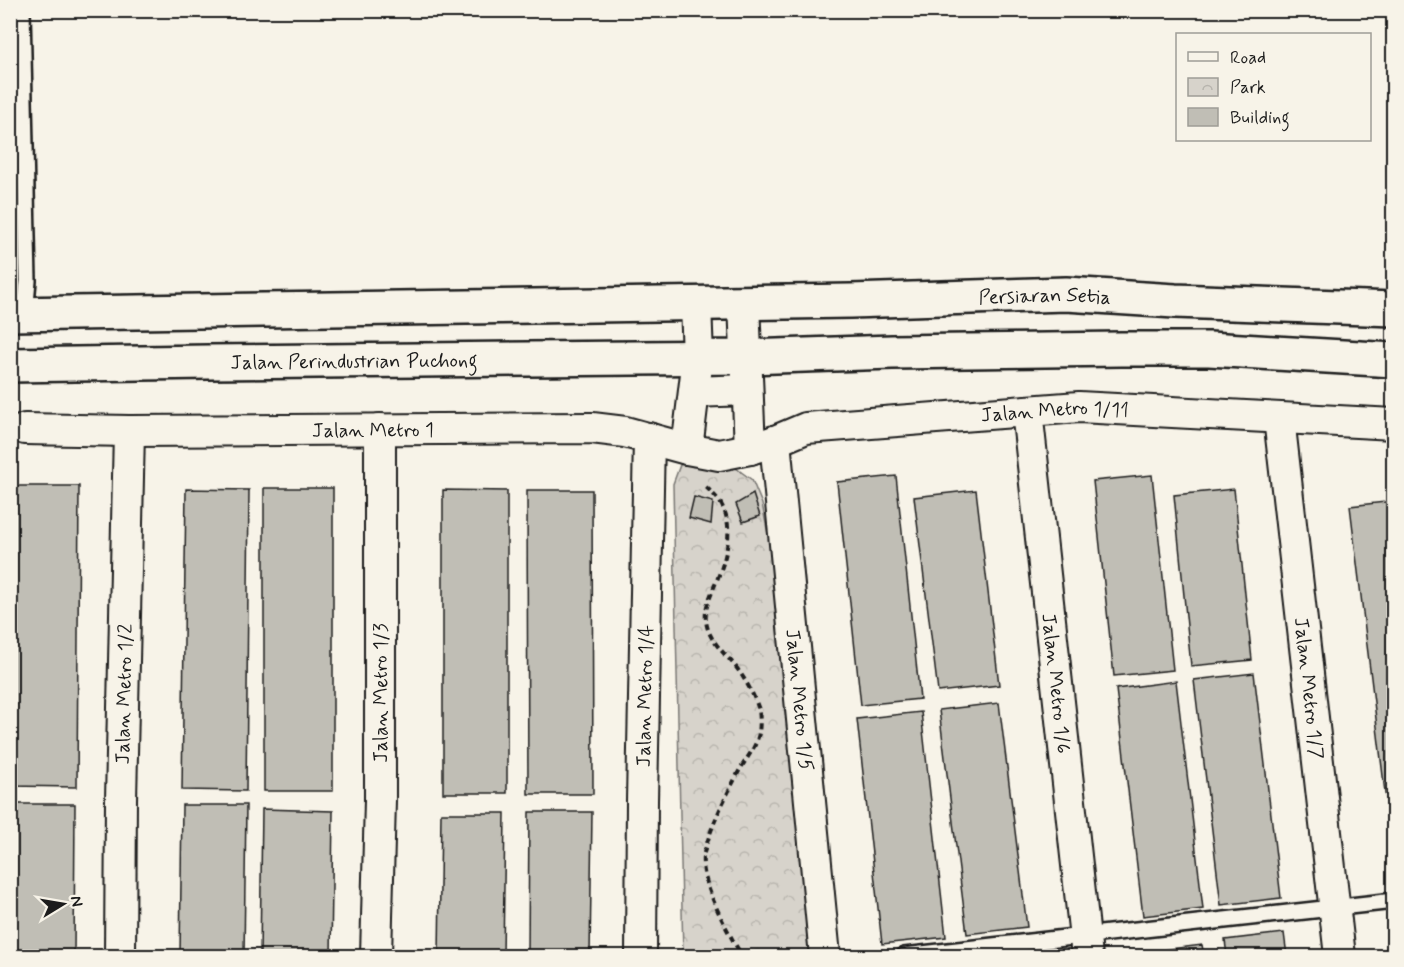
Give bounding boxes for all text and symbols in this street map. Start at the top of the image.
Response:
legend [1176,33,1371,141]
text: Road [1230,46,1266,70]
text: Park [1230,76,1266,100]
text: Building [1230,106,1290,132]
street label: Persiaran Setia [978,282,1112,312]
street label: Jalan Perindustrian Puchong [230,347,478,377]
street label: Jalan Metro 1/11 [980,395,1129,430]
street label: Jalan Metro 1 [312,417,434,445]
street label: Jalan Metro 1/6 [1034,612,1077,755]
street label: Jalan Metro 1/7 [1287,616,1330,761]
street label: Jalan Metro 1/2 [110,623,140,765]
street label: Jalan Metro 1/3 [368,623,395,763]
street label: Jalan Metro 1/4 [631,624,660,767]
street label: Jalan Metro 1/5 [778,628,819,772]
north arrow [33,874,93,934]
text: N [65,894,88,909]

